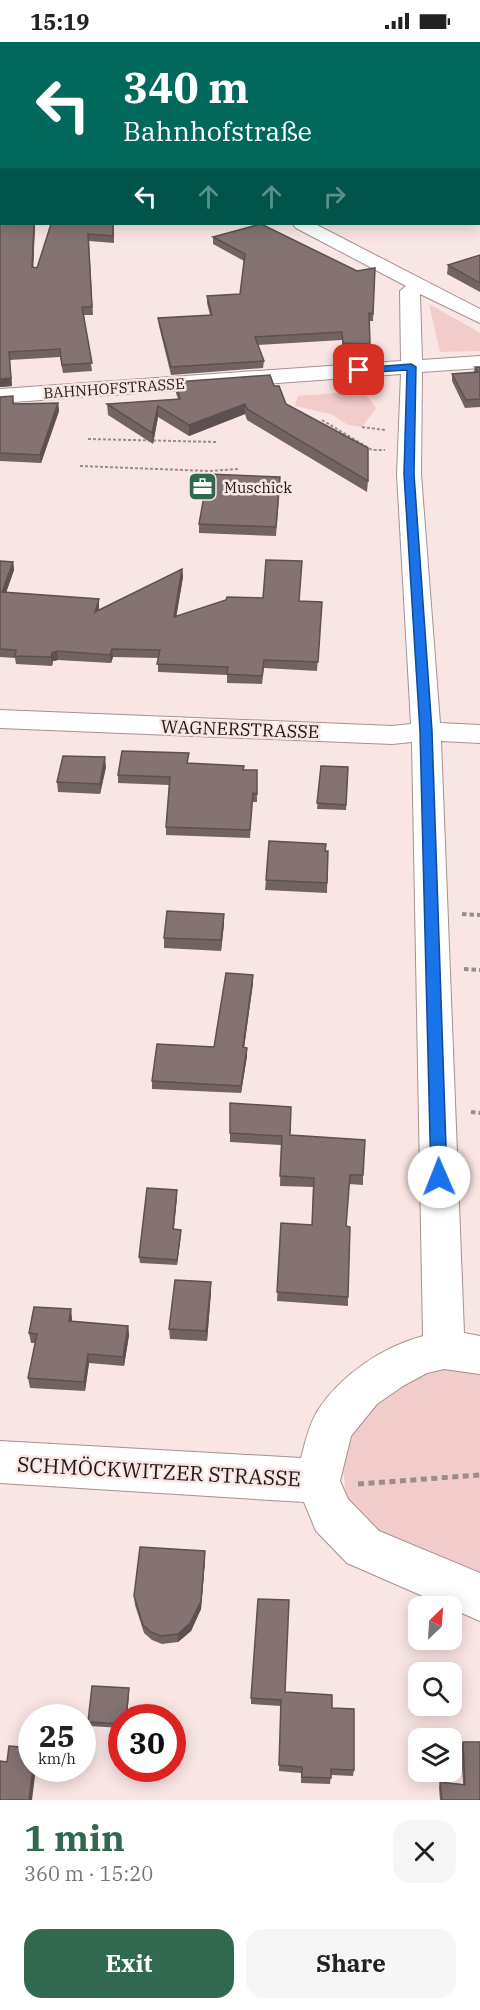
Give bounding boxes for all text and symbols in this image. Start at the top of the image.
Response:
text: 15:19 [30,7,89,36]
text: 340 m [123,60,249,115]
icon: left [24,66,102,144]
text: Bahnhofstraße [123,113,312,148]
icon: left [129,180,162,213]
icon: ahead [192,180,225,213]
icon: ahead [255,180,288,213]
icon: right [318,180,351,213]
pin [333,344,384,395]
icon: arrive [342,353,375,386]
street label: BAHNHOFSTRASSE [43,374,185,402]
office icon: Muschick [187,471,219,503]
place label: Muschick [224,478,292,497]
street label: WAGNERSTRASSE [160,715,320,743]
position arrow [407,1145,471,1209]
street label: SCHMÖCKWITZER STRASSE [16,1450,302,1492]
north arrow [408,1596,462,1650]
map controls [408,1596,462,1782]
button: search [408,1662,462,1716]
speed limit sign: 30 [108,1704,186,1782]
text: 25 [39,1716,75,1755]
button: layers [408,1728,462,1782]
text: km/h [38,1749,76,1768]
text: 1 min [24,1814,125,1861]
button: close [393,1820,456,1883]
text: 360 m · 15:20 [24,1860,153,1887]
button: Exit [24,1929,234,1998]
button: Share [246,1929,456,1998]

